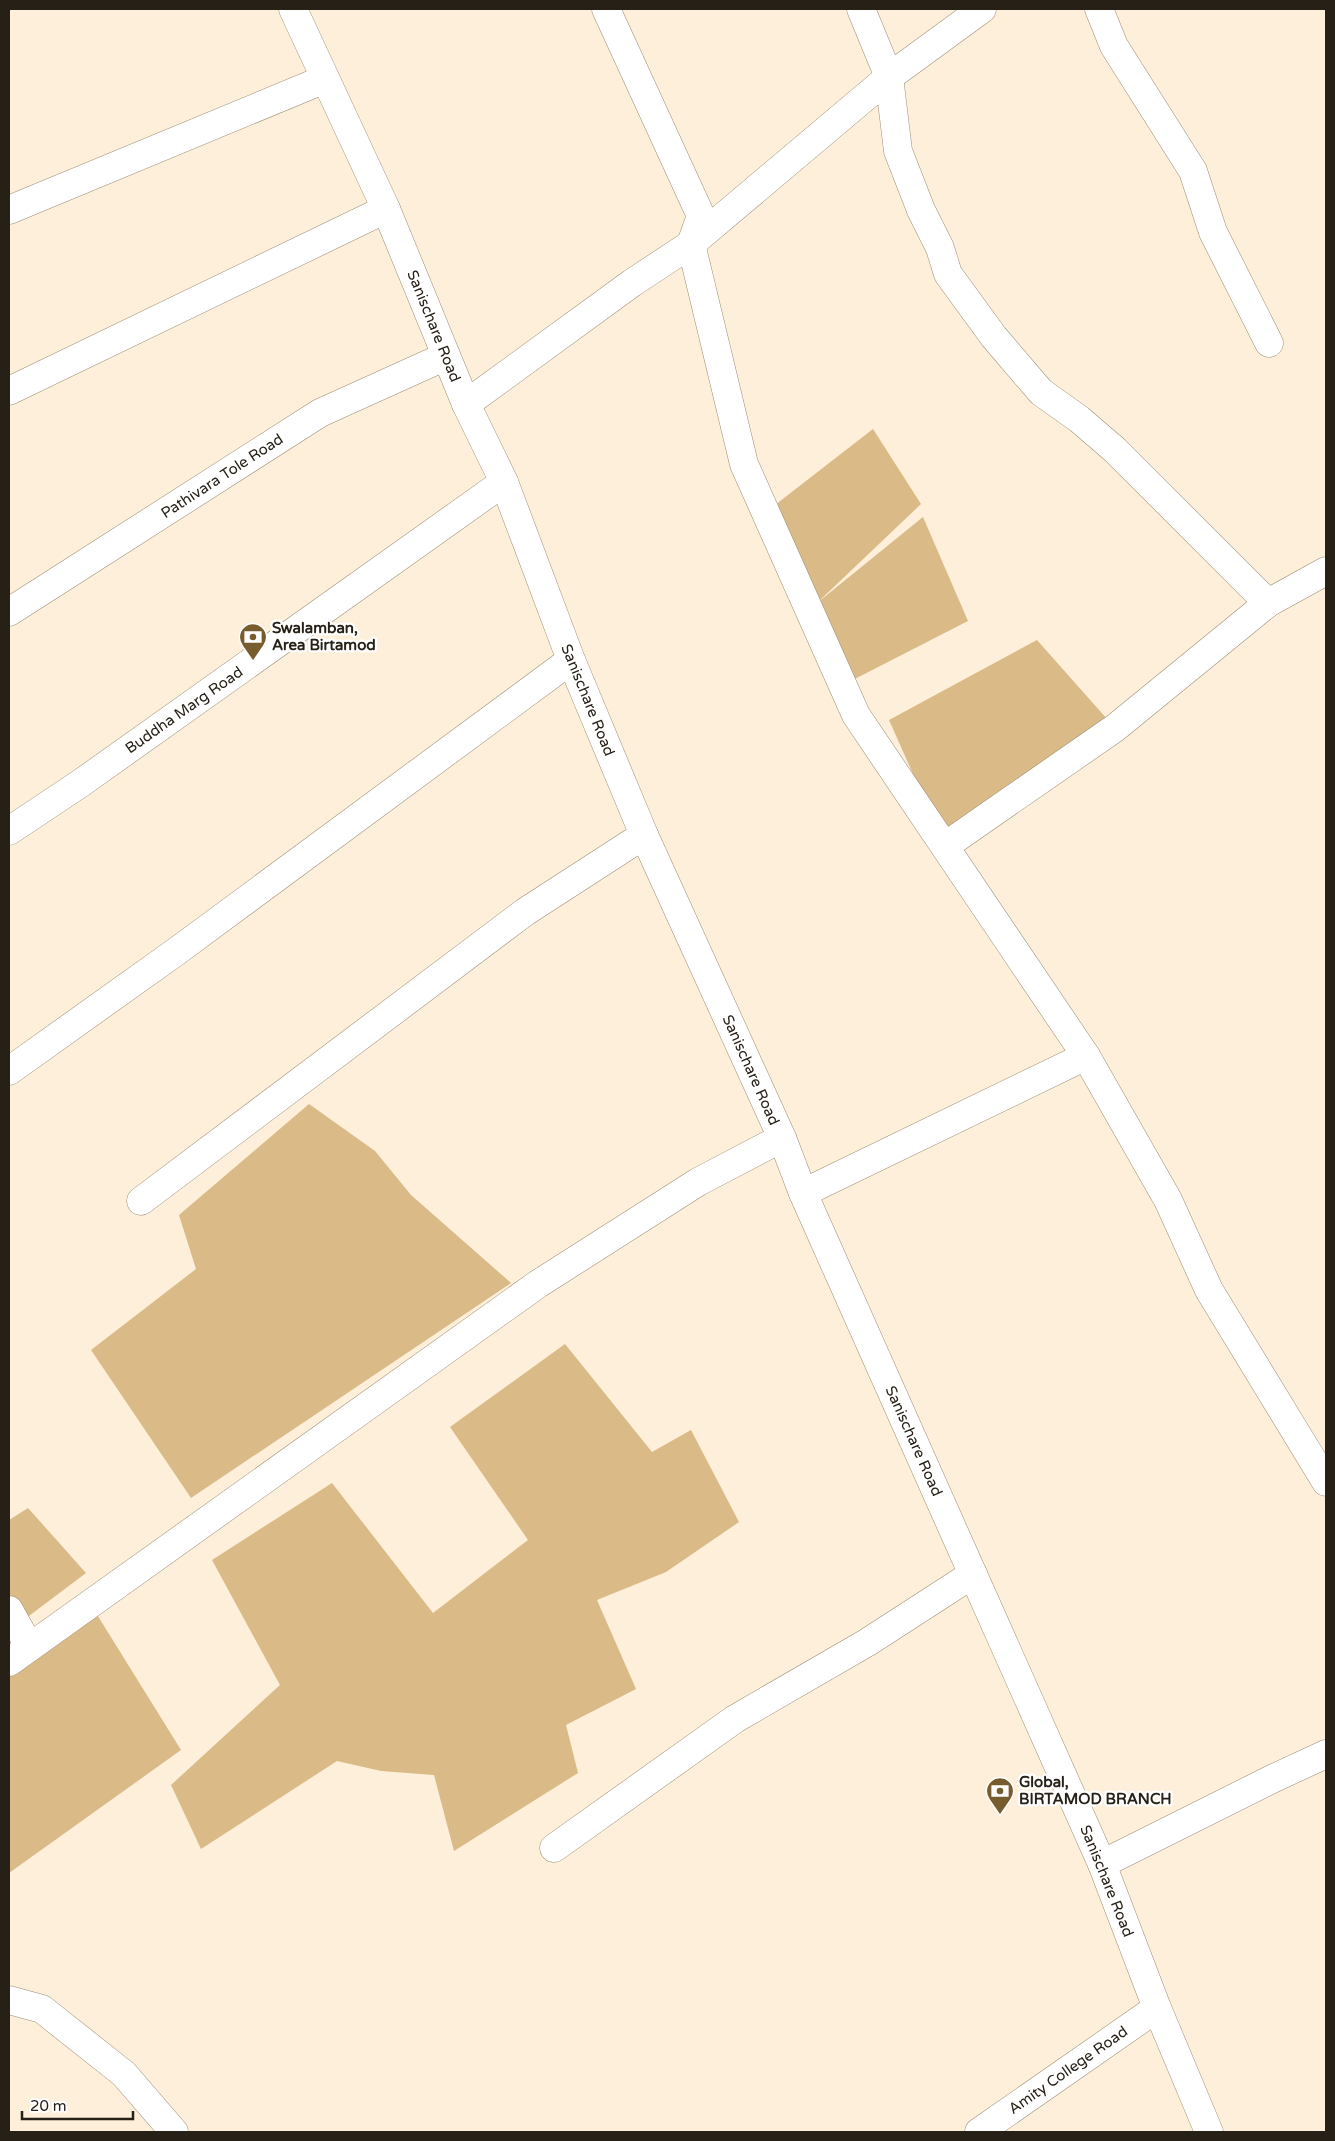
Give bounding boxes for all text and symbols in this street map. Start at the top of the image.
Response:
street label: Sanischare Road [403,268,465,384]
street label: Pathivara Tole Road [158,430,286,522]
place label: Swalamban, Area Birtamod [272,619,376,654]
bank icon: Swalamban, Area Birtamod [238,622,268,661]
street label: Sanischare Road [557,642,619,758]
street label: Buddha Marg Road [122,663,246,757]
street label: Sanischare Road [719,1012,783,1128]
street label: Sanischare Road [882,1383,946,1499]
place label: Global, BIRTAMOD BRANCH [1019,1773,1172,1808]
bank icon: Global, BIRTAMOD BRANCH [985,1776,1015,1815]
street label: Sanischare Road [1076,1823,1138,1939]
street label: Amity College Road [1005,2022,1131,2118]
scale bar [22,2088,134,2120]
text: 20 m [30,2097,67,2115]

